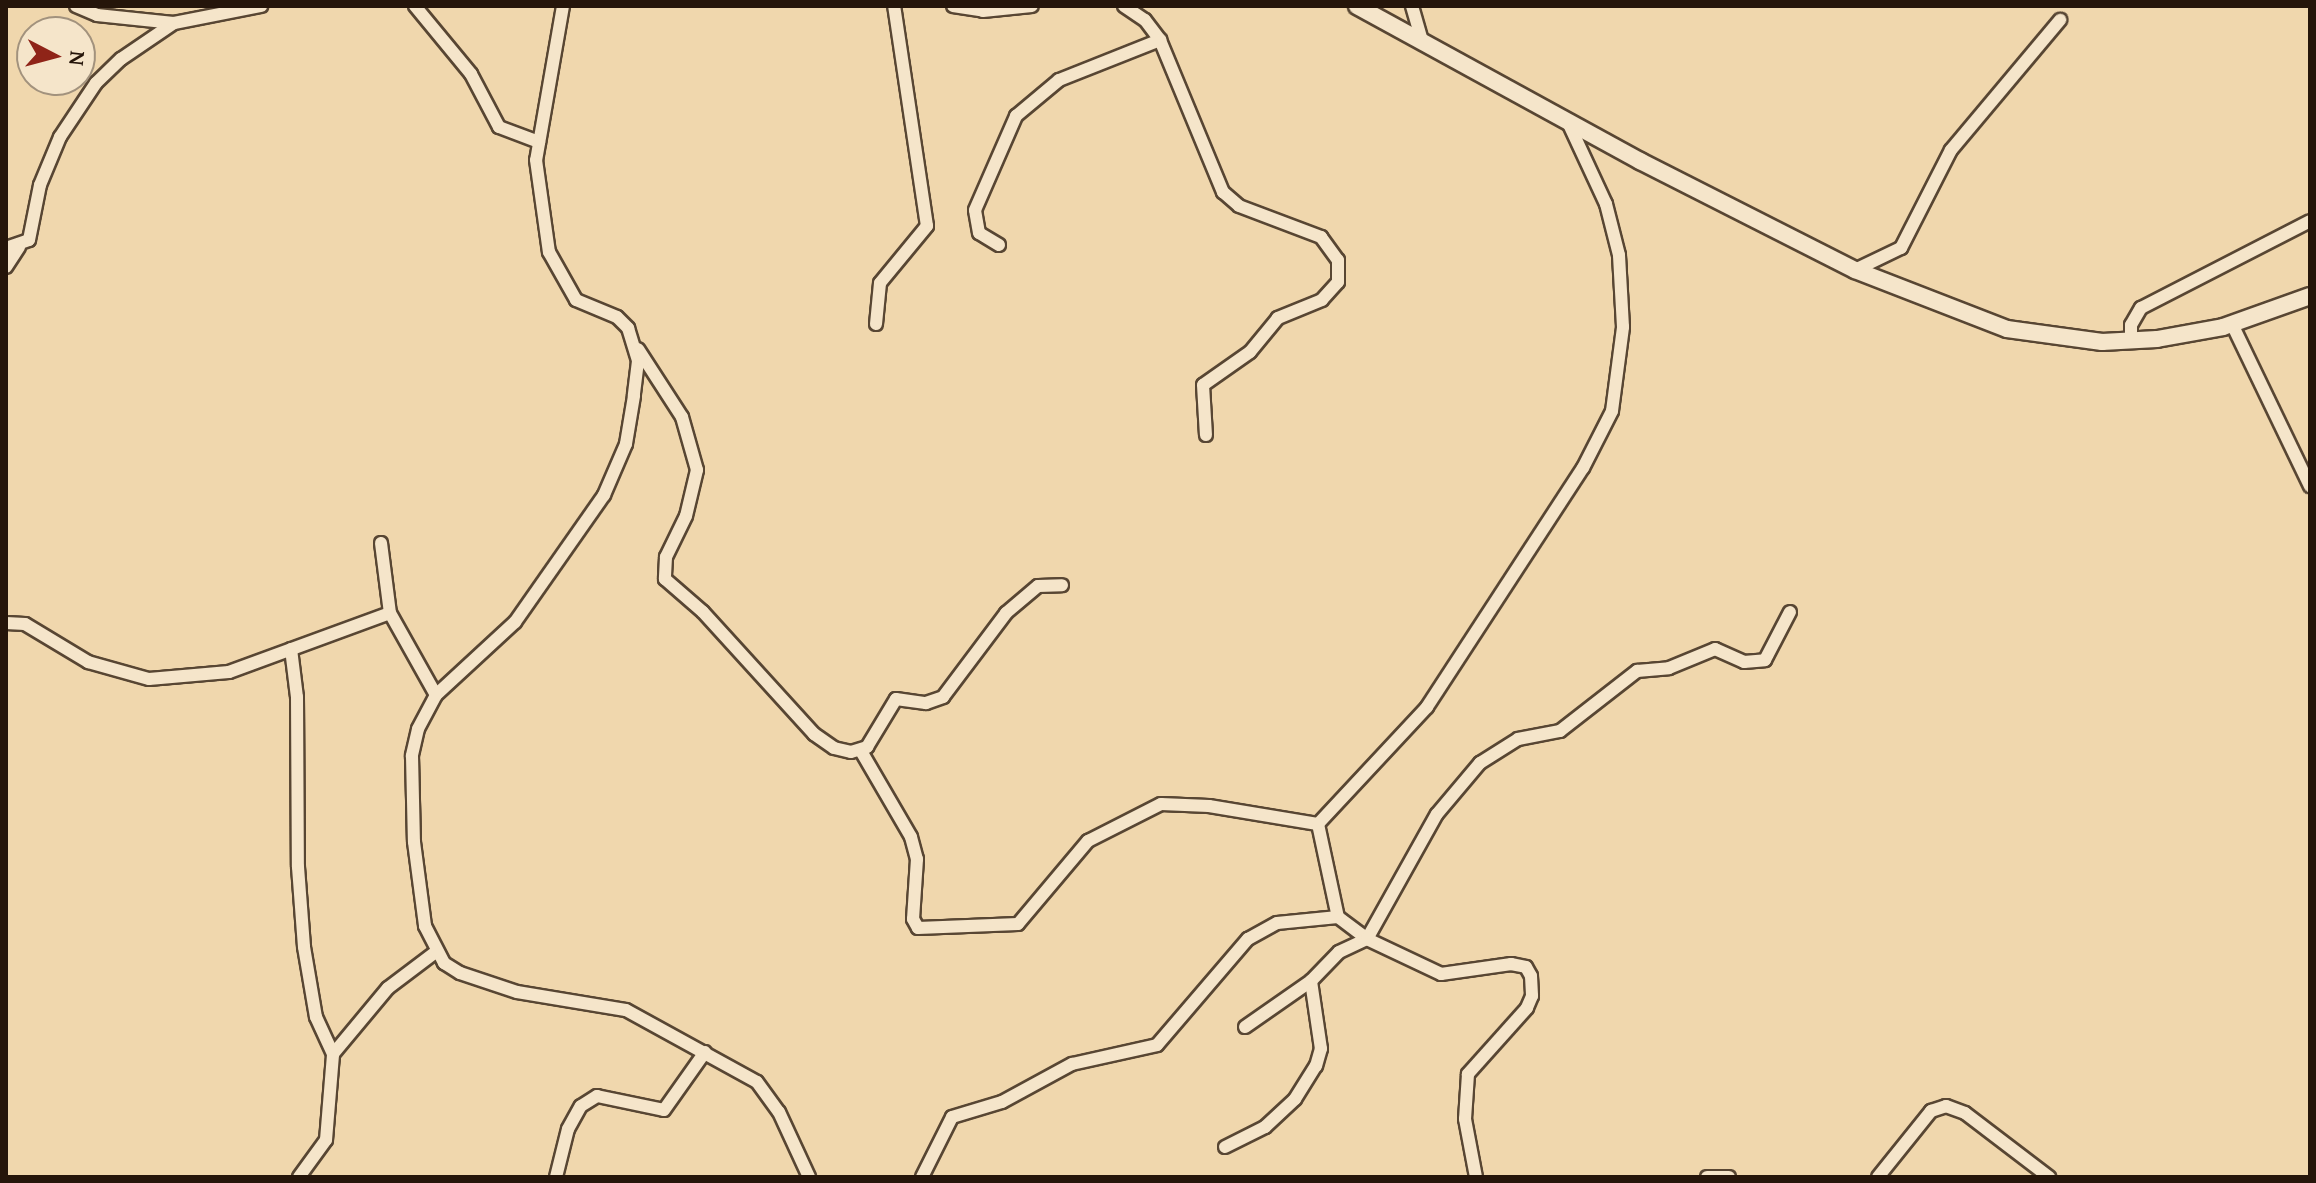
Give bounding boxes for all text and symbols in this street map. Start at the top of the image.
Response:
north arrow [16,16,96,96]
text: N [61,49,95,67]

